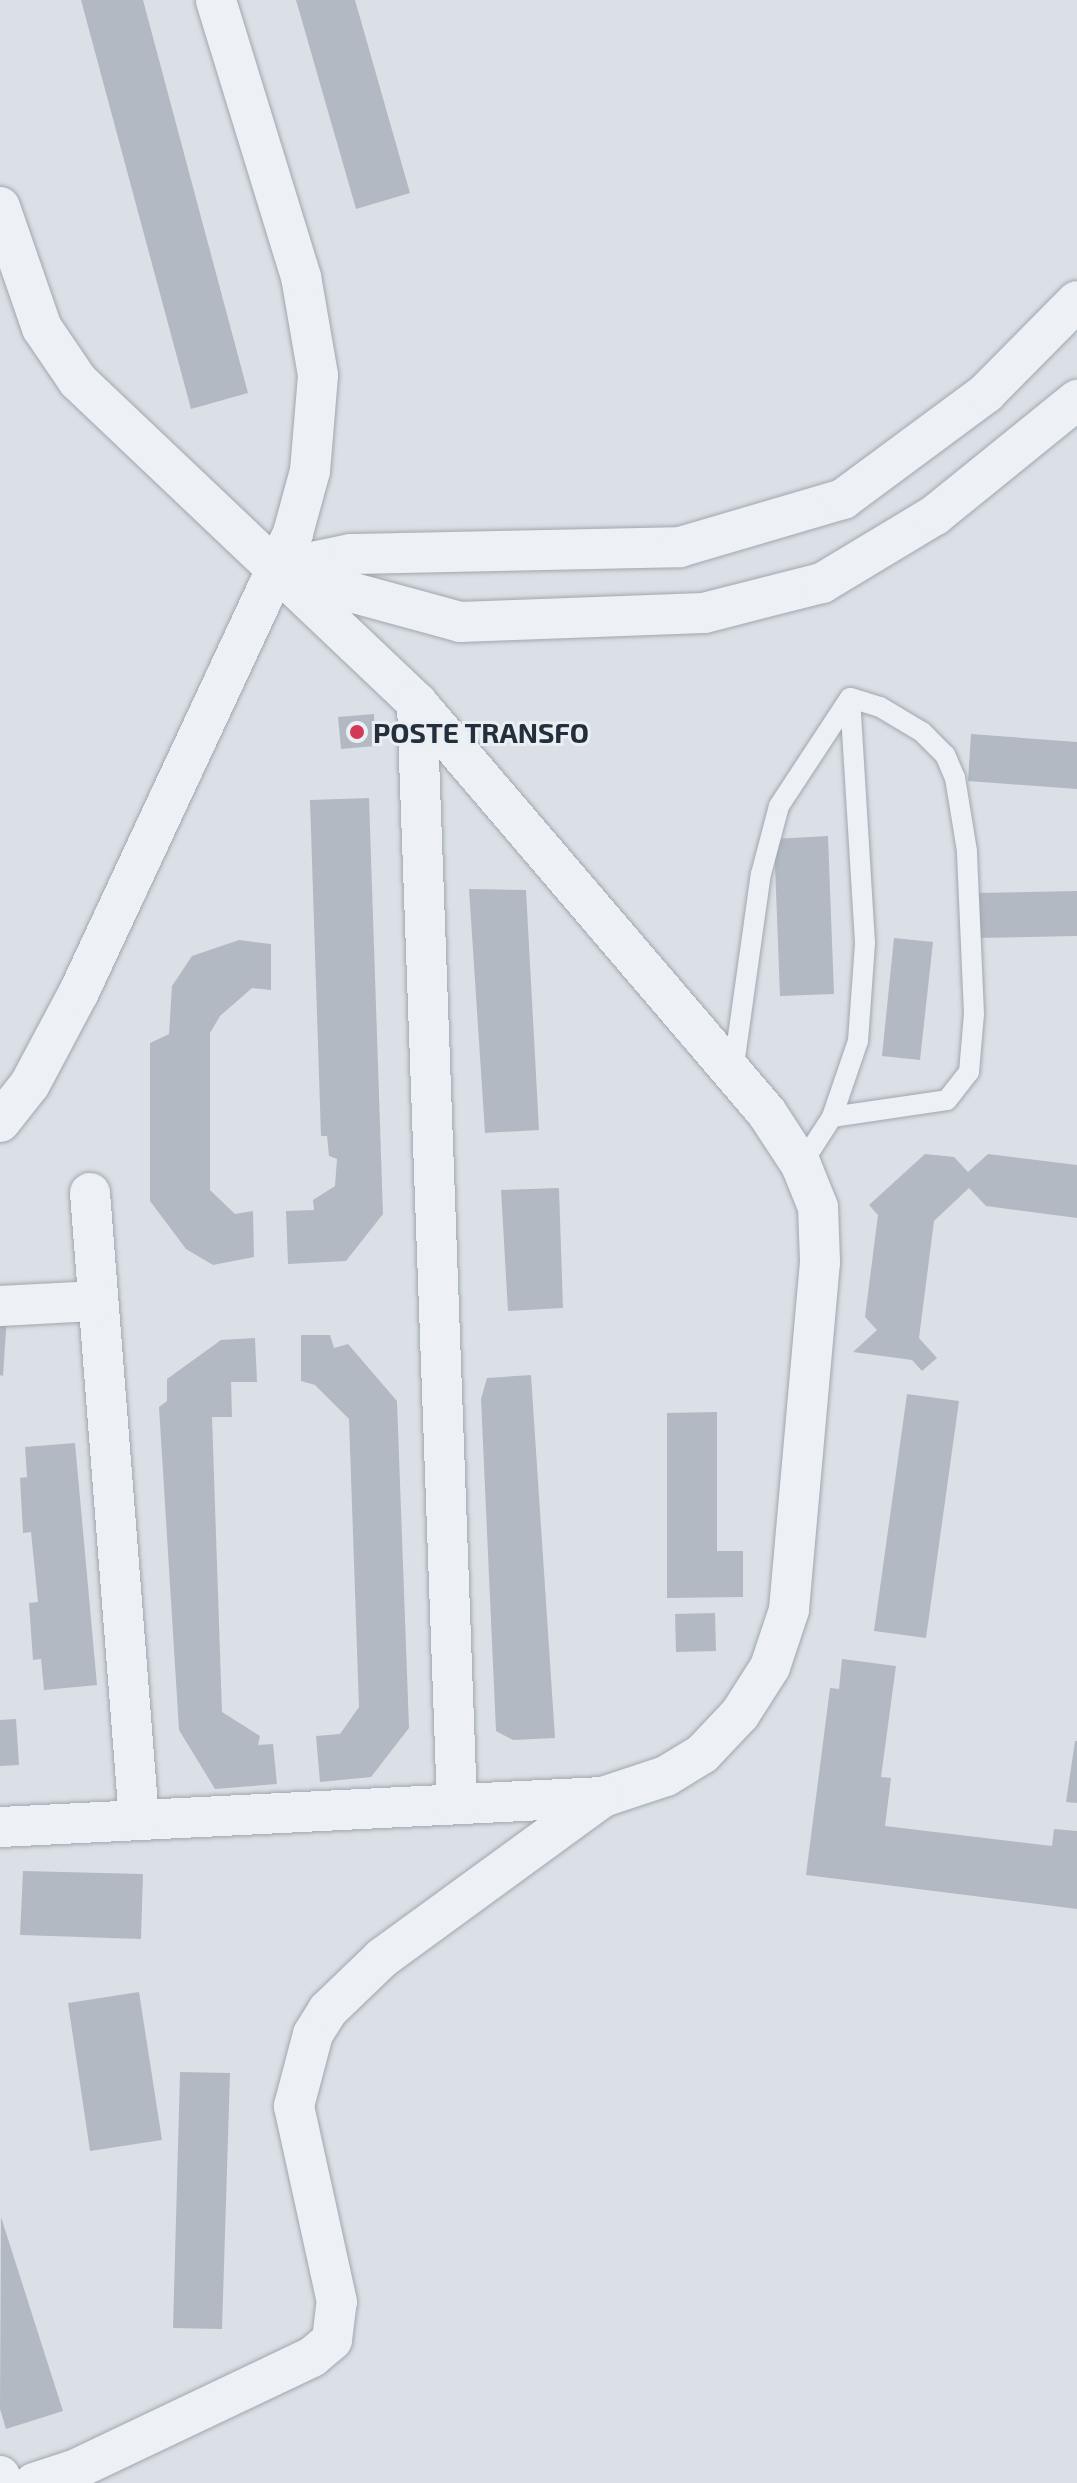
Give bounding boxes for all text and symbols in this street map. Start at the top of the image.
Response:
place label: POSTE TRANSFO [373,715,590,749]
marker: POSTE TRANSFO [348,723,366,741]

